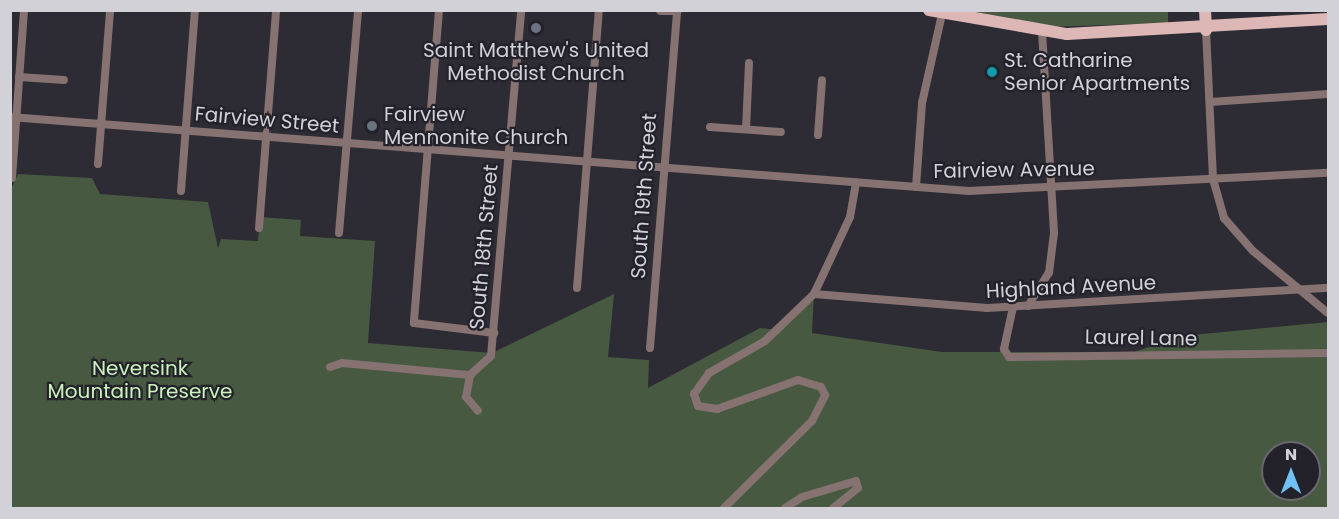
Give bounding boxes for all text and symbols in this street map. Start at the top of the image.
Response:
marker: Saint Matthew's United Methodist Church [529,21,543,35]
place label: Saint Matthew's United Methodist Church [423,38,649,85]
place label: St. Catharine Senior Apartments [1004,48,1190,95]
marker: St. Catharine Senior Apartments [985,65,999,79]
street label: Fairview Street [194,102,340,138]
place label: Fairview Mennonite Church [384,102,568,149]
street label: South 19th Street [626,112,662,280]
marker: Fairview Mennonite Church [365,119,379,133]
street label: Fairview Avenue [933,157,1095,183]
street label: South 18th Street [465,163,503,331]
street label: Highland Avenue [985,271,1157,303]
street label: Laurel Lane [1085,325,1197,351]
park label: Neversink Mountain Preserve [48,356,232,403]
north arrow [1261,441,1321,501]
text: N [1285,443,1297,466]

